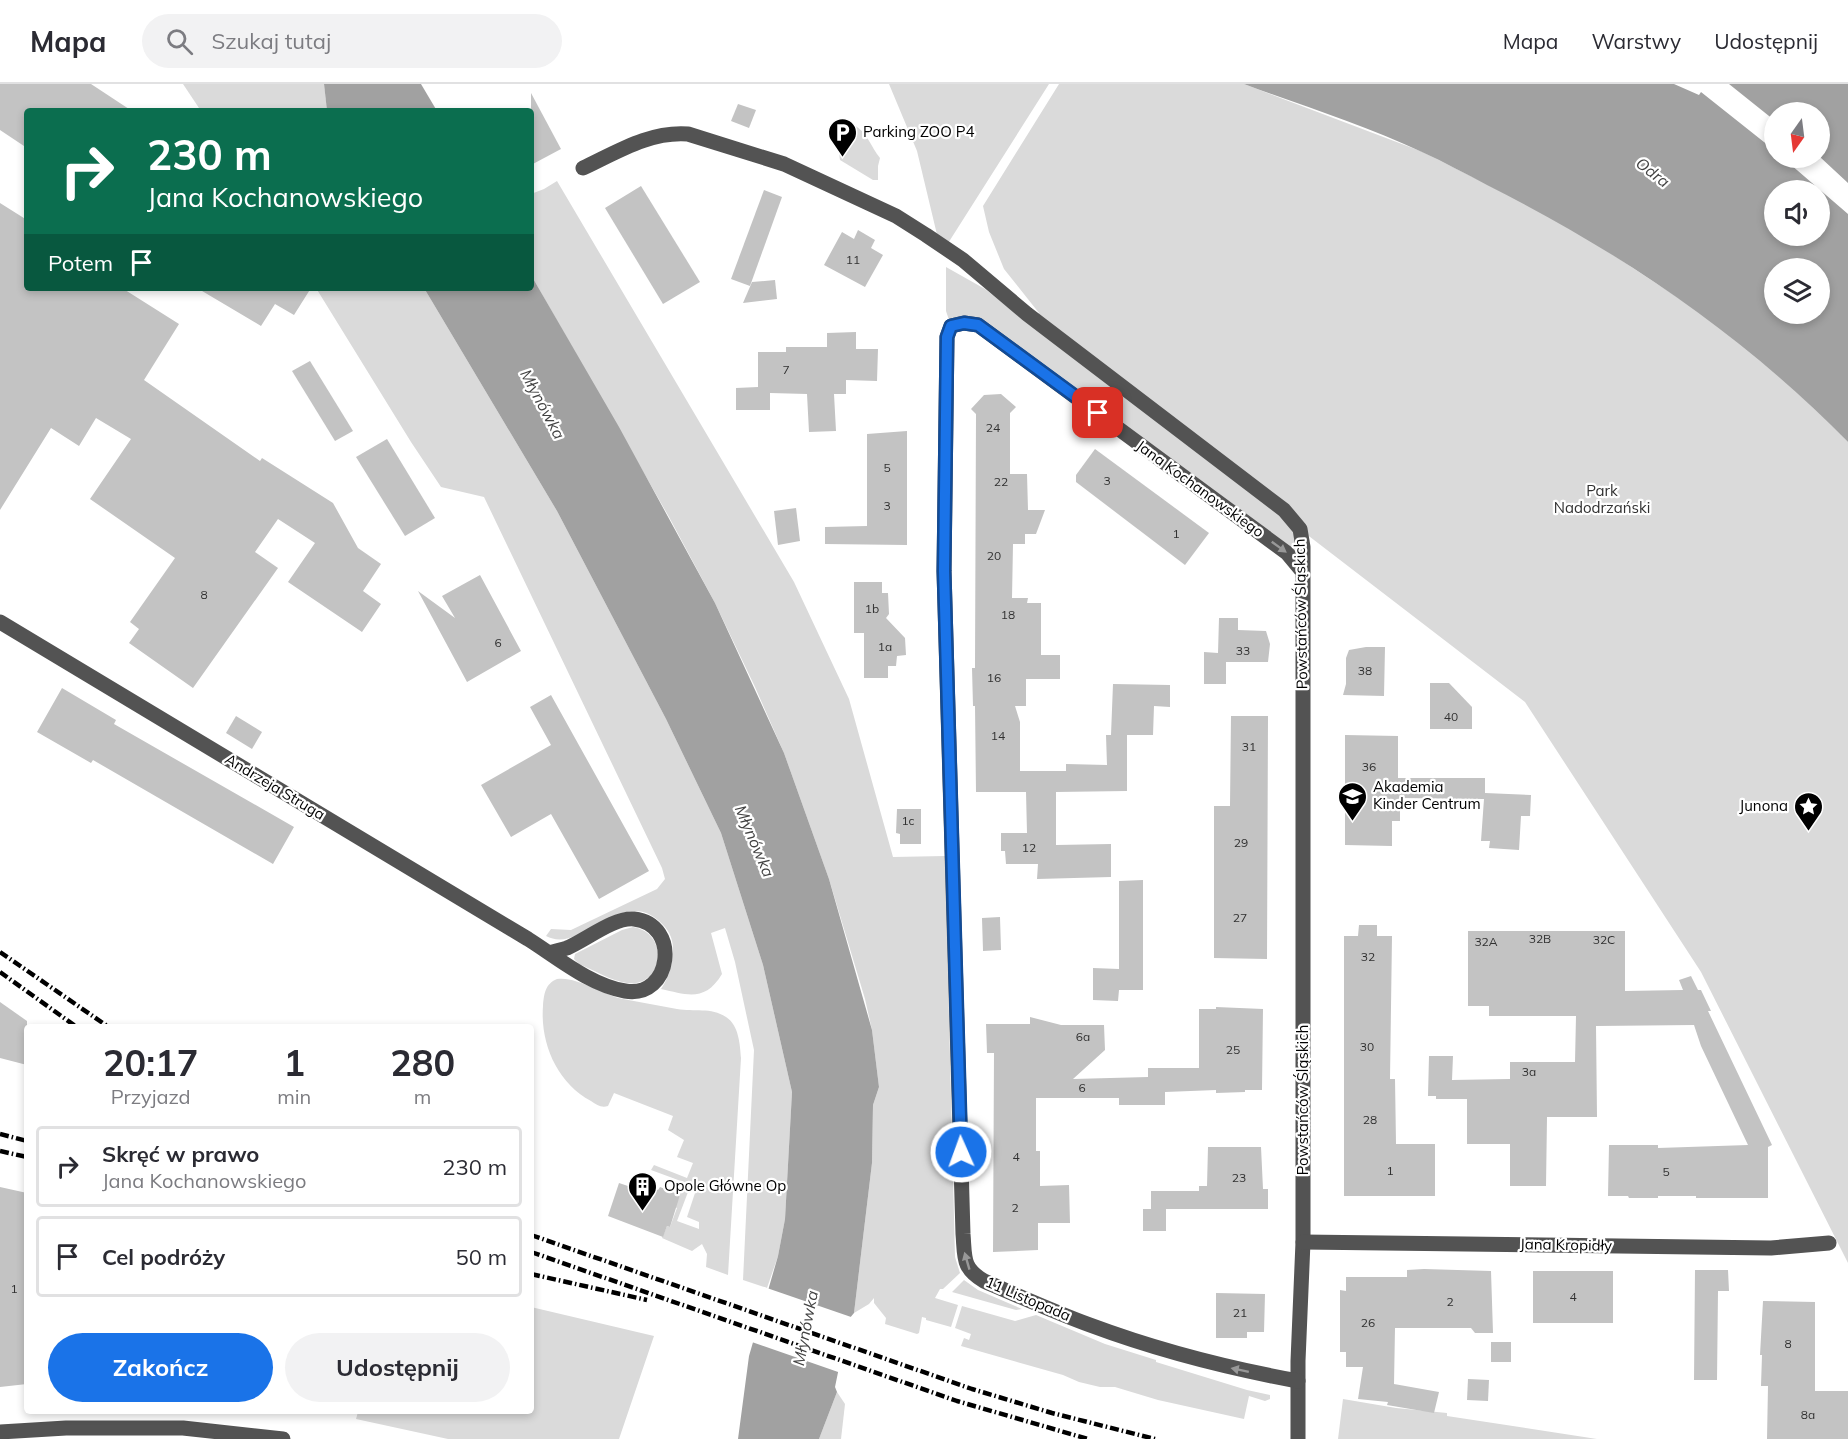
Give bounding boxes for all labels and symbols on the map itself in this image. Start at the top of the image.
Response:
north arrow [1764,102,1830,168]
parking icon: Parking ZOO P4 [826,116,858,158]
place label: Parking ZOO P4 [863,122,974,141]
water label: Odra [1632,153,1674,192]
house number: 11 [846,252,860,267]
house number: 7 [782,362,790,377]
water label: Młynówka [516,366,570,443]
pin [1072,387,1123,438]
house number: 24 [986,420,1000,435]
street label: Jana Kochanowskiego [1133,436,1268,541]
house number: 5 [883,460,891,475]
house number: 3 [1103,473,1111,488]
house number: 22 [994,474,1008,489]
park label: Park Nadodrzański [1554,481,1650,517]
house number: 3 [883,498,891,513]
house number: 1 [1172,526,1180,541]
street label: Powstańców Śląskich [1290,538,1311,690]
one-way arrow [1271,540,1286,552]
house number: 20 [987,548,1001,563]
house number: 8 [200,587,208,602]
house number: 1b [865,601,879,616]
house number: 18 [1001,607,1015,622]
house number: 6 [494,635,502,650]
house number: 1a [878,639,892,654]
house number: 33 [1236,643,1250,658]
house number: 38 [1358,663,1372,678]
house number: 16 [987,670,1001,685]
house number: 40 [1444,709,1458,724]
house number: 14 [991,728,1005,743]
house number: 31 [1242,739,1256,754]
street label: Andrzeja Struga [222,749,329,824]
house number: 36 [1362,759,1376,774]
place label: Akademia Kinder Centrum [1373,777,1481,813]
school or university icon: Akademia Kinder Centrum [1336,780,1368,822]
place icon: Junona [1793,790,1825,832]
place label: Junona [1739,796,1788,815]
water label: Młynówka [731,802,779,880]
house number: 1c [901,813,915,828]
house number: 29 [1234,835,1248,850]
house number: 12 [1022,840,1036,855]
house number: 27 [1233,910,1247,925]
house number: 32B [1529,931,1551,946]
house number: 32C [1593,932,1615,947]
house number: 32A [1474,934,1498,949]
house number: 32 [1361,949,1375,964]
street label: Powstańców Śląskich [1293,1025,1312,1175]
house number: 6a [1076,1029,1090,1044]
house number: 30 [1360,1039,1374,1054]
house number: 25 [1226,1042,1240,1057]
house number: 3a [1522,1064,1536,1079]
house number: 6 [1078,1080,1086,1095]
house number: 28 [1363,1112,1377,1127]
position arrow [929,1120,993,1184]
house number: 4 [1012,1149,1020,1164]
house number: 1 [1386,1163,1394,1178]
house number: 5 [1662,1164,1670,1179]
building icon: Opole Główne Op [627,1170,659,1212]
house number: 23 [1232,1170,1246,1185]
place label: Opole Główne Op [664,1176,786,1195]
house number: 2 [1011,1200,1019,1215]
street label: Jana Kropidły [1520,1234,1612,1255]
one-way arrow [962,1252,971,1270]
street label: 11 Listopada [983,1272,1074,1325]
house number: 1 [10,1281,18,1296]
water label: Młynówka [788,1288,822,1367]
house number: 4 [1569,1289,1577,1304]
house number: 2 [1446,1294,1454,1309]
house number: 21 [1233,1305,1247,1320]
house number: 26 [1361,1315,1375,1330]
house number: 8 [1784,1336,1792,1351]
one-way arrow [1231,1365,1250,1374]
house number: 8a [1801,1407,1815,1422]

